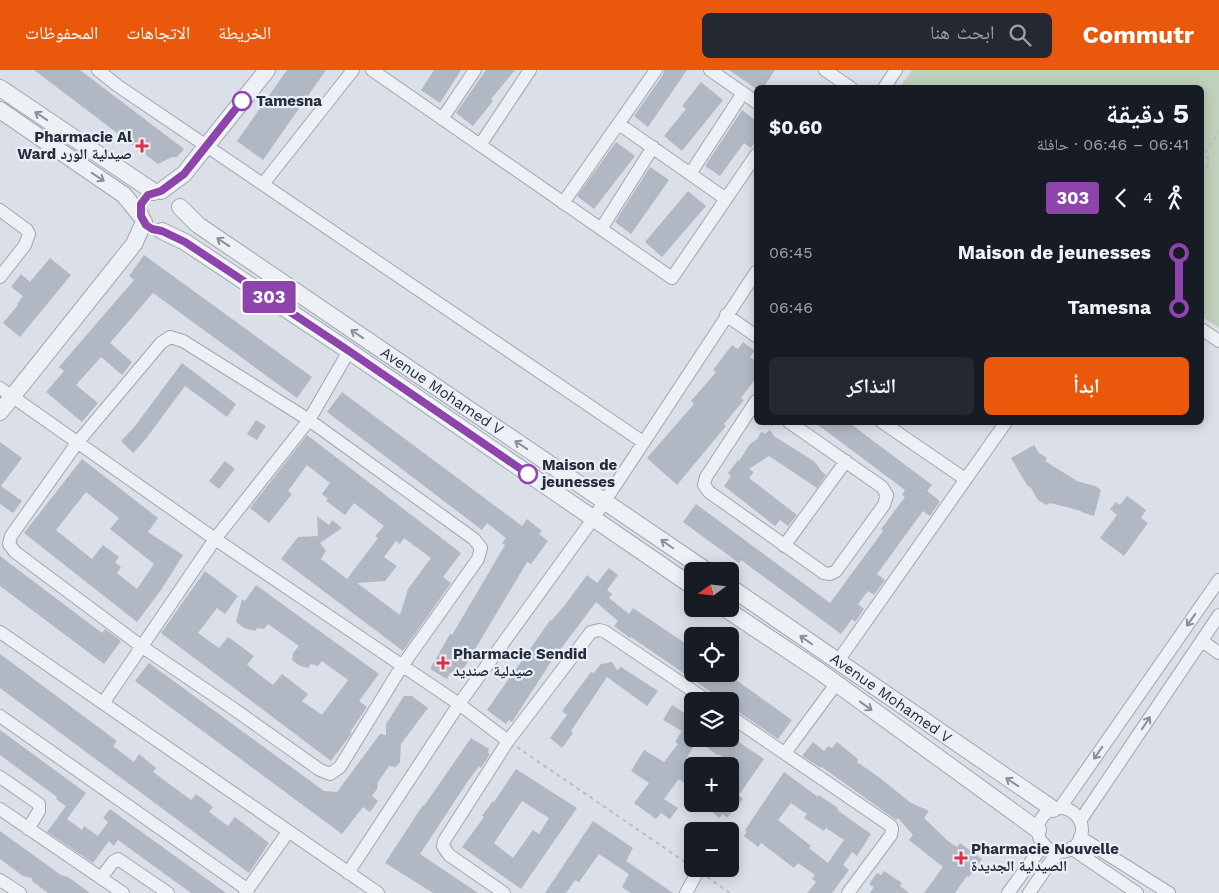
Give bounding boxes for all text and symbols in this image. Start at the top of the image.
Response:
search box [702,13,1052,58]
text: ابحث هنا [930,21,994,44]
icon: search [1006,21,1034,49]
text: Commutr [1082,21,1194,49]
text: المحفوظات [25,22,98,43]
text: الاتجاهات [126,22,190,43]
text: الخريطة [218,22,271,43]
marker: Tamesna [232,91,252,111]
place label: Tamesna [256,92,322,110]
text: 5 دقيقة [1106,97,1189,130]
one-way arrow [34,111,48,121]
text: $0.60 [769,116,823,139]
place label: Pharmacie Al Ward صيدلية الورد [17,128,132,163]
text: 06:41 – 06:46 · حافلة [1037,135,1189,154]
marker: Pharmacie Al Ward صيدلية الورد [136,140,148,152]
one-way arrow [91,172,105,182]
icon: back [1107,184,1135,212]
icon: walk [1161,184,1189,212]
text: 303 [1056,187,1089,208]
text: 4 [1143,188,1153,207]
one-way arrow [216,237,230,248]
text: Maison de jeunesses [958,241,1151,264]
text: 06:45 [769,243,813,262]
line badge: 303 [240,281,298,313]
text: 303 [253,286,285,307]
text: Tamesna [1067,296,1151,319]
text: 06:46 [769,298,813,317]
one-way arrow [351,329,365,339]
street label: Avenue Mohamed V [377,343,507,439]
button: التذاكر [769,357,974,415]
button: ابدأ [984,357,1189,415]
one-way arrow [514,440,528,450]
place label: Maison de jeunesses [540,456,618,491]
marker: Maison de jeunesses [518,464,538,484]
one-way arrow [660,539,674,549]
north arrow [684,562,739,618]
map controls [684,562,739,877]
one-way arrow [1186,613,1196,627]
button: locate [684,627,739,682]
one-way arrow [800,635,814,645]
place label: Pharmacie Sendid صيدلية صنديد [453,645,587,680]
street label: Avenue Mohamed V [827,649,955,747]
marker: Pharmacie Sendid صيدلية صنديد [437,657,449,669]
button: layers [684,692,739,747]
one-way arrow [859,701,873,712]
one-way arrow [1141,716,1151,730]
one-way arrow [1093,746,1103,760]
button: + [684,757,739,812]
one-way arrow [1006,777,1020,787]
button: − [684,822,739,877]
place label: Pharmacie Nouvelle الصيدلية الجديدة [971,840,1119,875]
marker: Pharmacie Nouvelle الصيدلية الجديدة [955,852,967,864]

